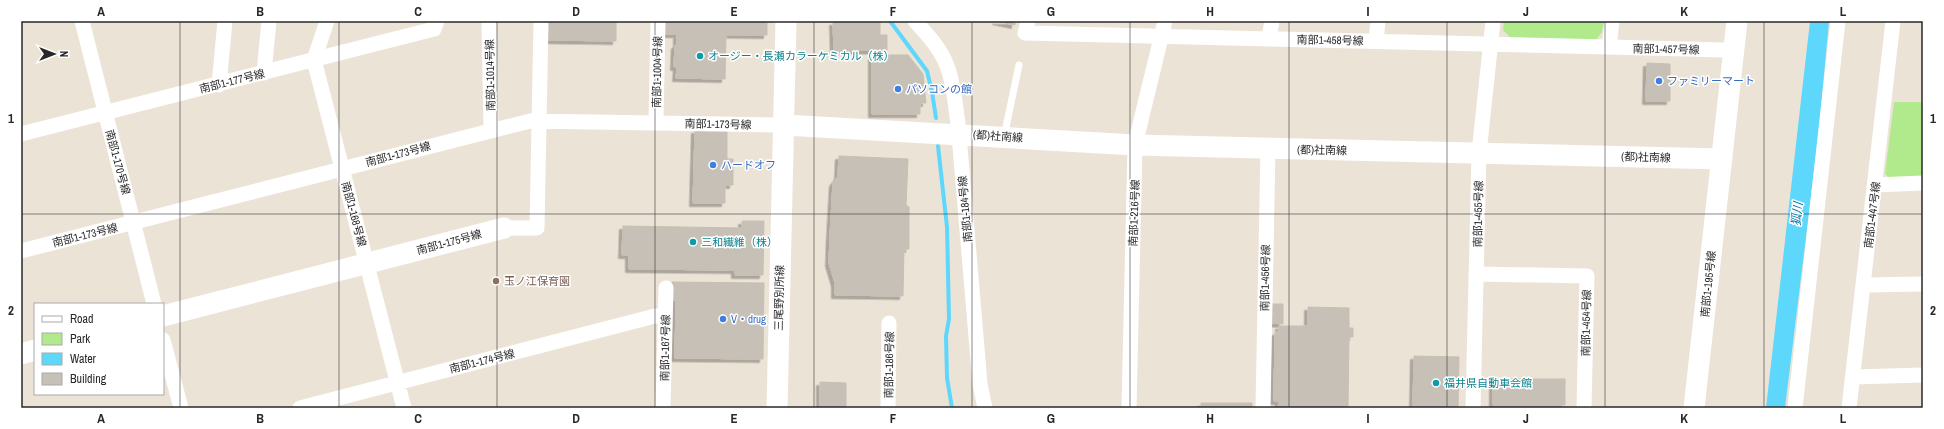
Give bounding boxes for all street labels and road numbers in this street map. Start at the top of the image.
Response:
street label: 南部1-458号線 [1296,32,1364,48]
street label: 南部1-1004号線 [649,36,665,108]
street label: 南部1-1014号線 [482,39,498,111]
street label: 南部1-457号線 [1632,41,1700,57]
street label: 南部1-177号線 [198,66,266,96]
street label: 南部1-173号線 [684,116,752,132]
street label: (都)社南線 [973,127,1023,145]
street label: 南部1-170号線 [103,128,133,196]
street label: 南部1-173号線 [364,139,432,169]
street label: (都)社南線 [1297,143,1347,157]
street label: (都)社南線 [1621,149,1671,165]
street label: 南部1-184号線 [955,175,975,243]
street label: 南部1-216号線 [1126,179,1142,247]
street label: 南部1-168号線 [339,180,369,248]
street label: 南部1-455号線 [1470,180,1486,248]
street label: 南部1-447号線 [1861,181,1883,249]
street label: 南部1-173号線 [51,220,119,250]
street label: 南部1-175号線 [415,227,483,257]
street label: 南部1-456号線 [1257,244,1273,312]
street label: 南部1-195号線 [1698,250,1718,318]
street label: 三尾野別所線 [771,265,787,331]
street label: 南部1-454号線 [1578,289,1594,357]
street label: 南部1-167号線 [657,314,673,382]
street label: 南部1-186号線 [881,331,897,399]
street label: 南部1-174号線 [448,346,516,376]

